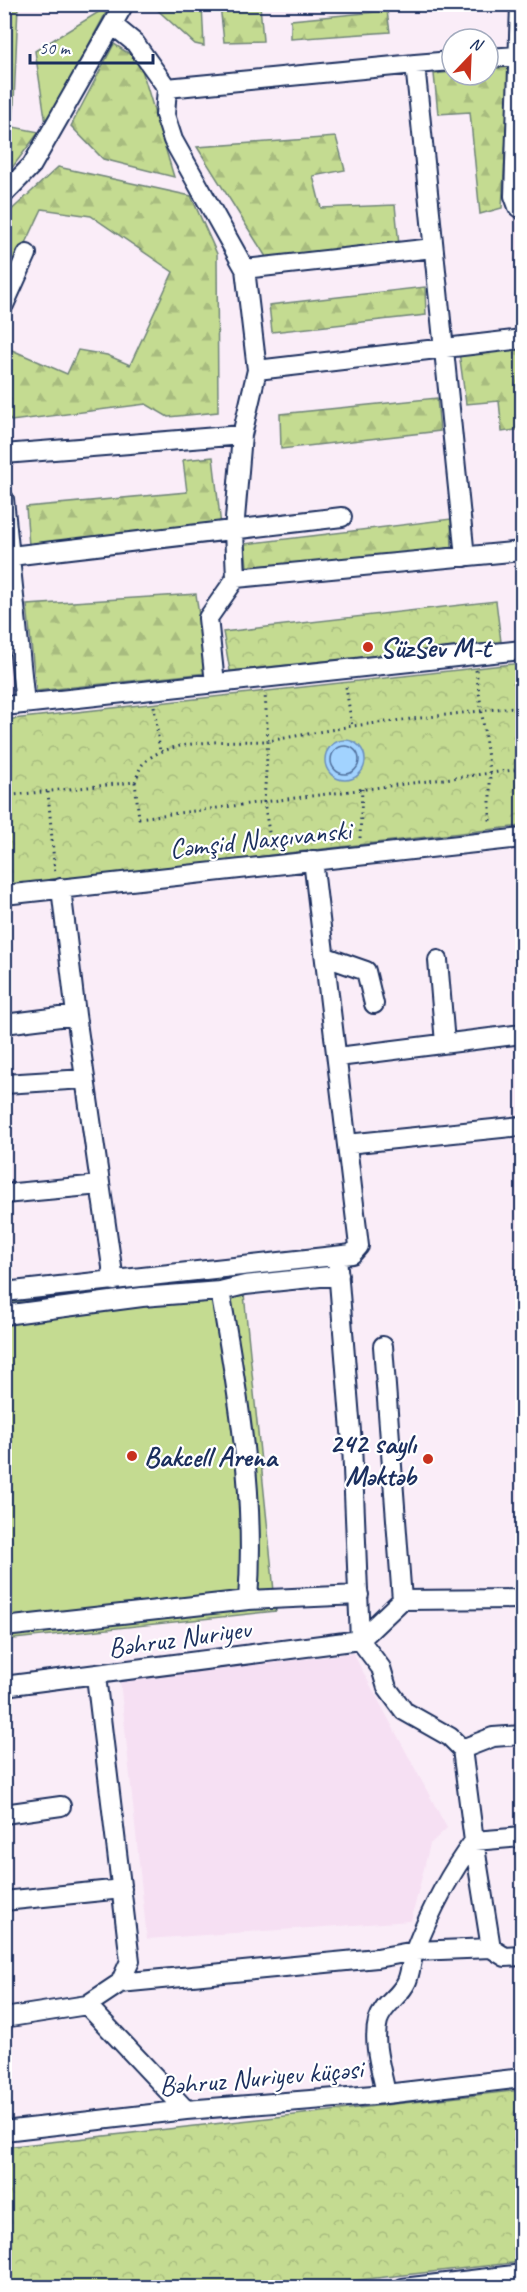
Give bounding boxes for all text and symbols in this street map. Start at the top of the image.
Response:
scale bar [30,27,153,65]
north arrow [440,27,500,87]
text: N [467,33,487,56]
text: 50 m [39,37,72,59]
place label: SüzSev M-t [380,630,493,665]
marker: SüzSev M-t [361,640,375,654]
street label: Cəmşid Naxçıvanski [168,812,356,866]
place label: 242 saylı Məktəb [329,1426,419,1493]
place label: Bakcell Arena [144,1439,279,1474]
marker: Bakcell Arena [125,1449,139,1463]
marker: 242 saylı Məktəb [421,1452,435,1466]
street label: Bəhruz Nuriyev [106,1610,255,1665]
street label: Bəhruz Nuriyev küçəsi [158,2050,368,2103]

